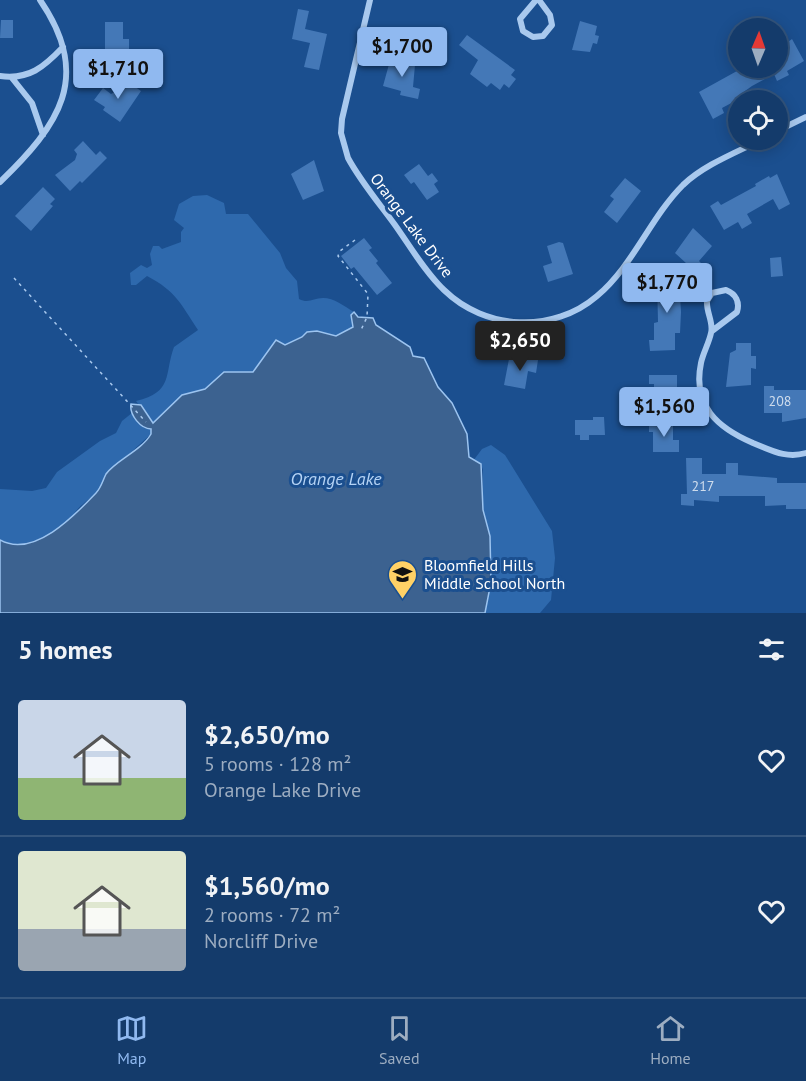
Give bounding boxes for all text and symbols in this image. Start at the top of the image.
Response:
north arrow [728,18,788,78]
map controls [728,18,788,150]
pin: $1,700 [353,27,451,78]
text: $1,700 [371,33,433,59]
pin: $1,710 [69,49,167,100]
text: $1,710 [87,55,149,81]
button: locate [728,90,788,150]
street label: Orange Lake Drive [366,169,458,281]
pin: $1,770 [618,263,716,314]
text: $1,770 [636,269,698,295]
pin: $2,650 [471,321,569,372]
text: $2,650 [489,327,551,353]
pin: $1,560 [615,387,713,438]
house number: 208 [769,392,791,410]
text: $1,560 [633,393,695,419]
water label: Orange Lake [291,467,382,490]
house number: 217 [692,477,714,495]
place label: Bloomfield Hills Middle School North [424,555,565,593]
school or university icon: Bloomfield Hills Middle School North [387,558,419,600]
text: 5 homes [18,633,113,666]
icon: filters [755,633,788,666]
text: $2,650/mo [204,718,330,751]
icon: home [66,724,138,796]
icon: heart [755,744,788,777]
text: 5 rooms · 128 m² [204,751,351,777]
text: Orange Lake Drive [204,777,361,803]
text: $1,560/mo [204,869,330,902]
icon: home [66,875,138,947]
icon: heart [755,895,788,928]
text: 2 rooms · 72 m² [204,902,340,928]
text: Norcliff Drive [204,928,318,954]
tab: Map [115,1012,148,1068]
tab: Saved [379,1012,420,1068]
tab: Home [650,1012,691,1068]

